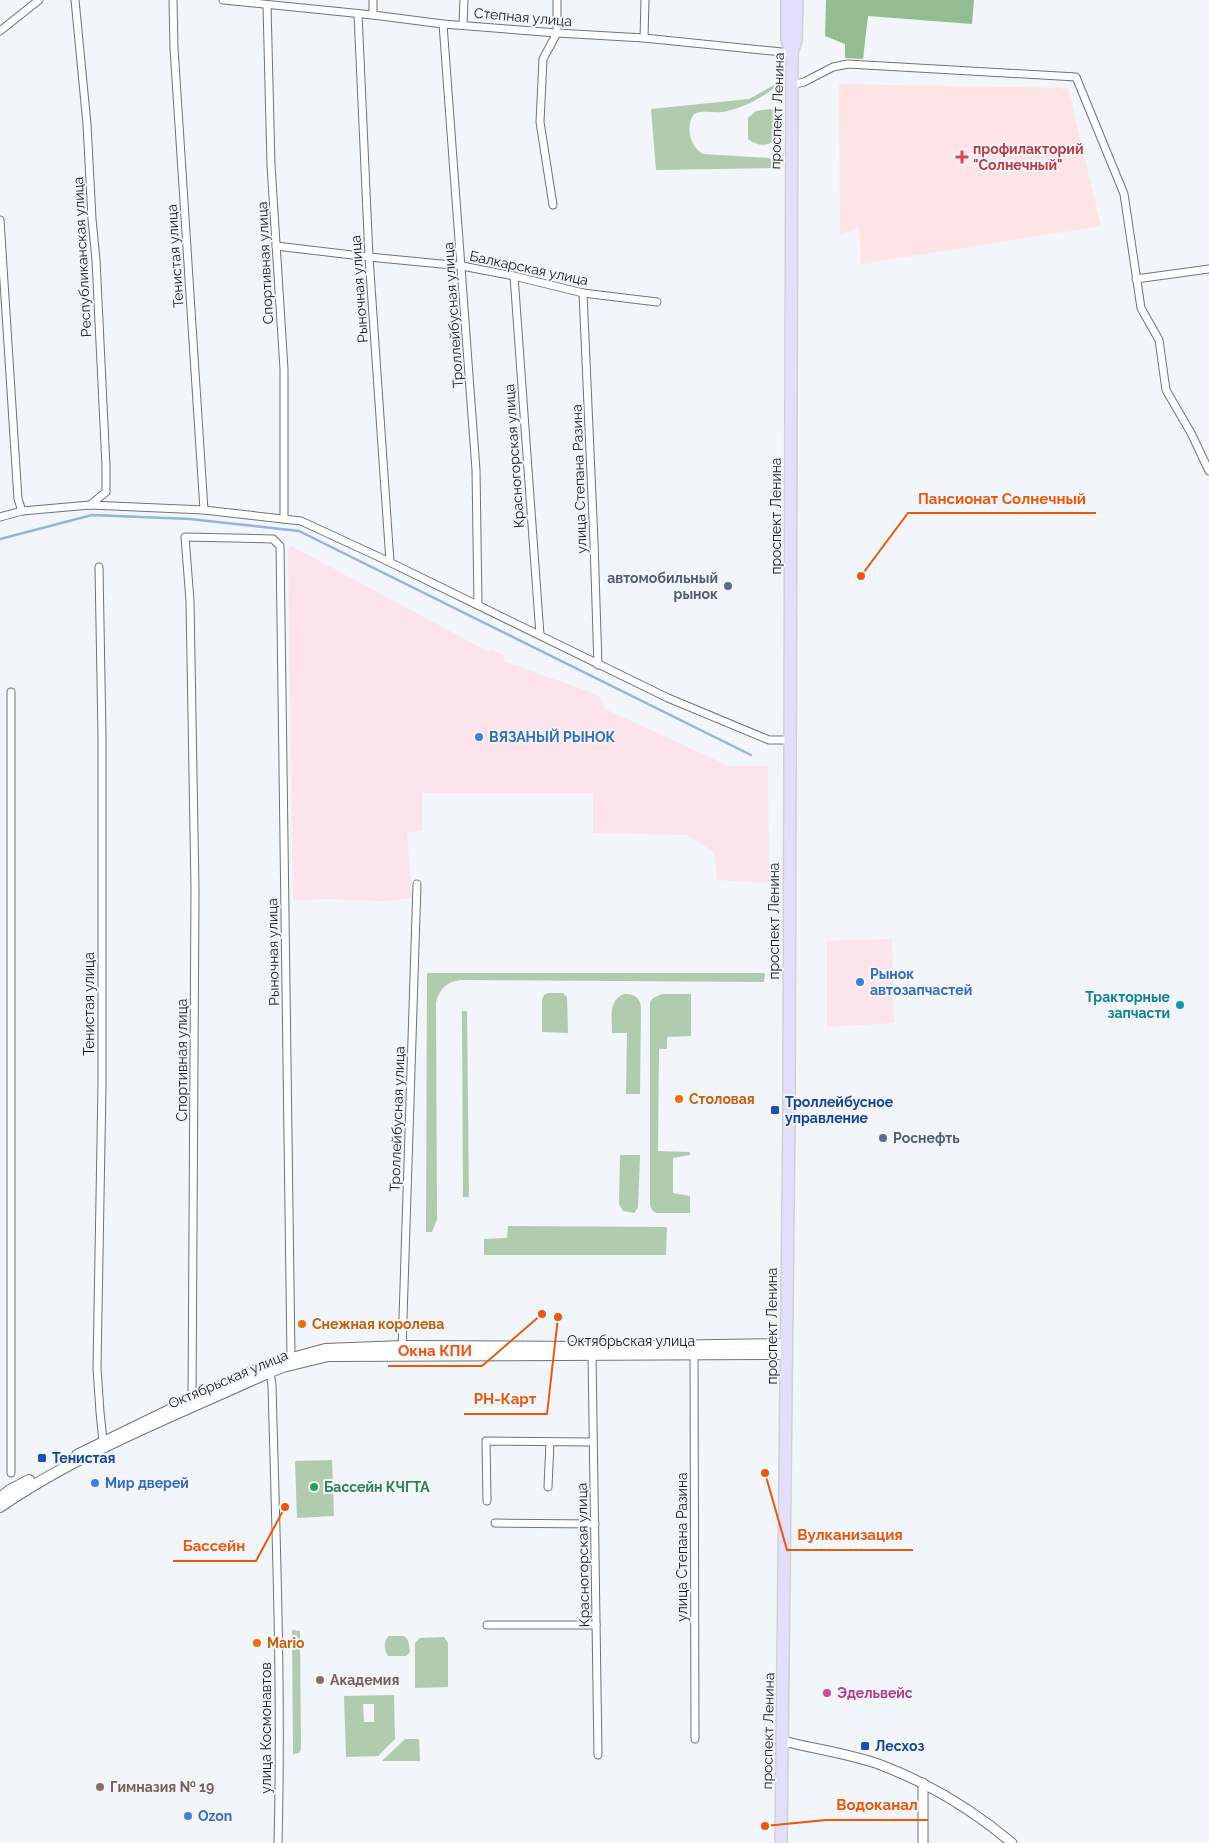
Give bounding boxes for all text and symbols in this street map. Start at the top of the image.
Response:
street label: Степная улица [473,5,573,29]
street label: проспект Ленина [767,52,787,170]
place label: профилакторий "Солнечный" [973,141,1084,173]
marker: профилакторий "Солнечный" [955,150,969,164]
street label: Республиканская улица [70,176,94,338]
street label: Спортивная улица [254,201,276,325]
street label: Тенистая улица [163,204,187,308]
street label: Рыночная улица [347,235,371,343]
street label: Троллейбусная улица [440,242,466,388]
street label: Балкарская улица [468,248,590,288]
street label: Красногорская улица [501,383,527,529]
street label: улица Степана Разина [568,404,590,554]
street label: проспект Ленина [768,458,784,574]
callout: Пансионат Солнечный [908,483,1096,513]
text: Пансионат Солнечный [918,490,1086,508]
place label: автомобильный рынок [607,570,718,602]
marker: автомобильный рынок [722,580,734,592]
place label: ВЯЗАНЫЙ РЫНОК [489,728,616,745]
marker: ВЯЗАНЫЙ РЫНОК [473,731,485,743]
street label: проспект Ленина [766,863,782,979]
street label: Рыночная улица [264,898,282,1006]
street label: Тенистая улица [81,952,97,1056]
place label: Рынок автозапчастей [870,966,972,998]
marker: Рынок автозапчастей [854,976,866,988]
place label: Тракторные запчасти [1085,989,1171,1021]
street label: Спортивная улица [174,999,190,1121]
marker: Тракторные запчасти [1174,999,1186,1011]
street label: Троллейбусная улица [386,1046,408,1192]
place label: Столовая [689,1091,755,1107]
marker: Столовая [673,1093,685,1105]
place label: Троллейбусное управление [785,1094,894,1126]
marker: Троллейбусное управление [769,1104,781,1116]
place label: Роснефть [893,1130,960,1146]
marker: Роснефть [877,1132,889,1144]
street label: проспект Ленина [764,1268,780,1384]
place label: Снежная королева [312,1316,444,1332]
marker: Снежная королева [296,1318,308,1330]
street label: Октябрьская улица [567,1333,695,1349]
callout: Окна КПИ [388,1336,482,1366]
text: Окна КПИ [398,1342,472,1360]
street label: Октябрьская улица [166,1347,290,1411]
callout: РН-Карт [464,1384,547,1414]
text: РН-Карт [474,1390,537,1408]
place label: Тенистая [52,1450,115,1466]
marker: Тенистая [36,1452,48,1464]
street label: улица Степана Разина [674,1472,690,1622]
place label: Мир дверей [105,1475,189,1491]
marker: Мир дверей [89,1477,101,1489]
place label: Бассейн КЧГТА [324,1479,430,1495]
marker: Бассейн КЧГТА [308,1481,320,1493]
street label: Красногорская улица [574,1483,592,1627]
callout: Вулканизация [787,1520,913,1550]
text: Вулканизация [797,1526,903,1544]
callout: Бассейн [173,1531,256,1561]
text: Бассейн [183,1537,245,1555]
place label: Mario [267,1635,305,1651]
marker: Mario [251,1637,263,1649]
street label: улица Космонавтов [258,1662,274,1794]
place label: Академия [330,1672,399,1688]
street label: проспект Ленина [759,1672,777,1790]
marker: Академия [314,1674,326,1686]
place label: Эдельвейс [837,1685,913,1701]
marker: Эдельвейс [821,1687,833,1699]
place label: Лесхоз [875,1738,924,1754]
marker: Лесхоз [859,1740,871,1752]
place label: Гимназия № 19 [110,1779,214,1795]
marker: Гимназия № 19 [94,1781,106,1793]
callout: Водоканал [826,1790,928,1820]
text: Водоканал [836,1796,918,1814]
place label: Ozon [198,1808,232,1824]
marker: Ozon [182,1810,194,1822]

